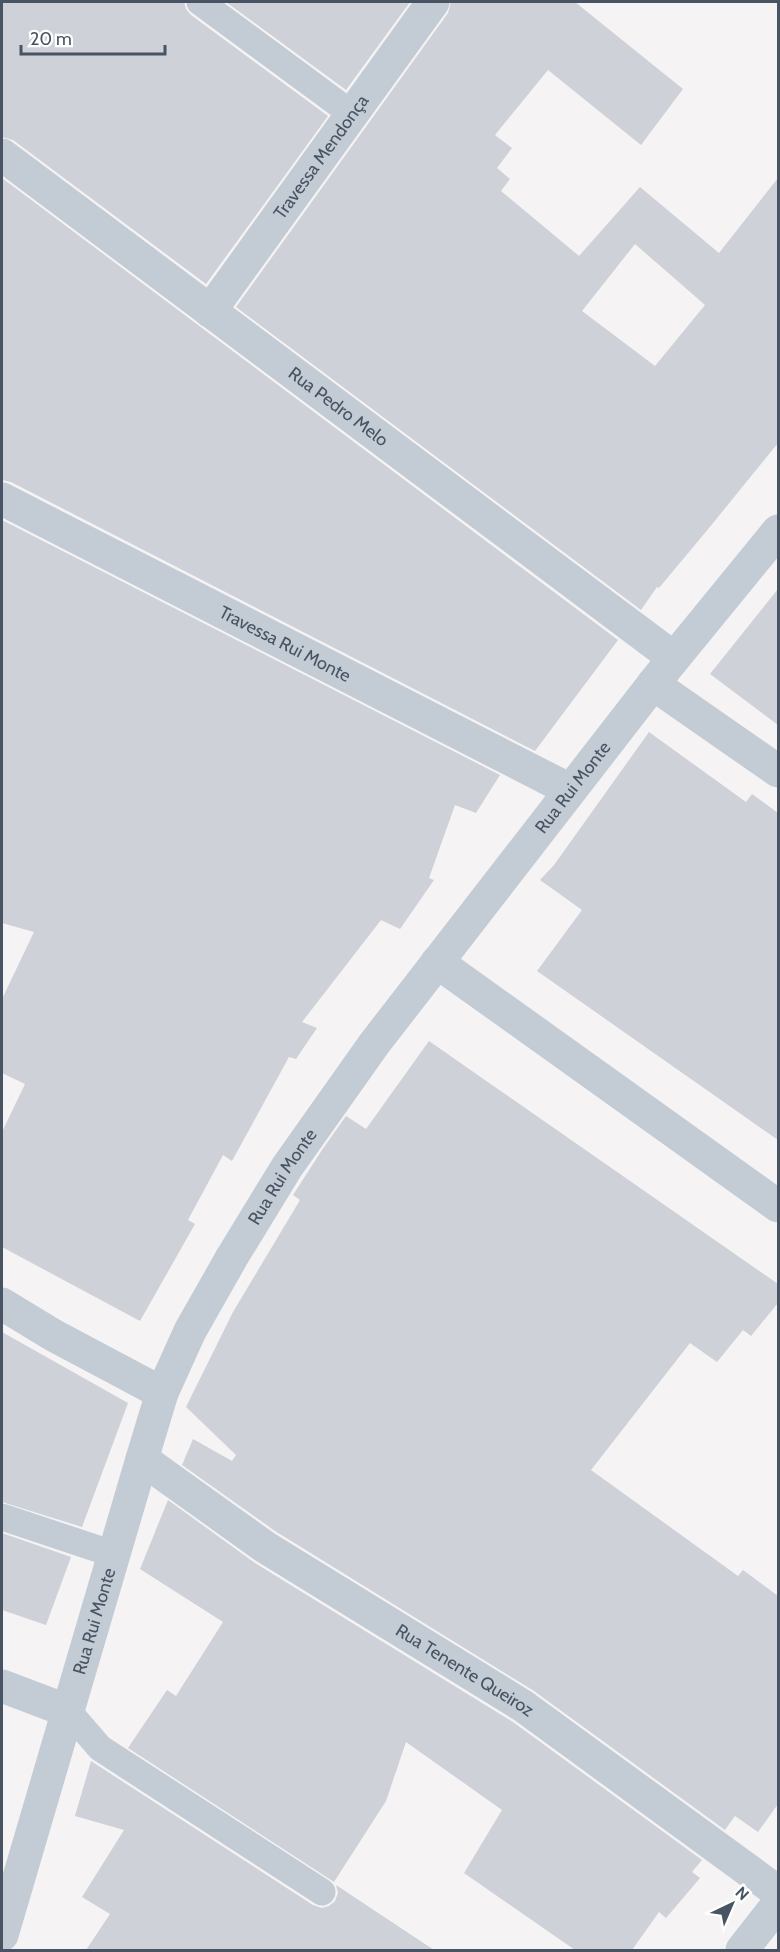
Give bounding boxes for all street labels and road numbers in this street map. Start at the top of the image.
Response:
street label: Travessa Mendonça [269,90,374,223]
street label: Rua Pedro Melo [284,362,393,451]
street label: Travessa Rui Monte [216,601,354,687]
street label: Rua Rui Monte [530,737,615,838]
street label: Rua Rui Monte [243,1124,322,1229]
street label: Rua Rui Monte [68,1565,120,1677]
street label: Rua Tenente Queiroz [392,1619,539,1722]

